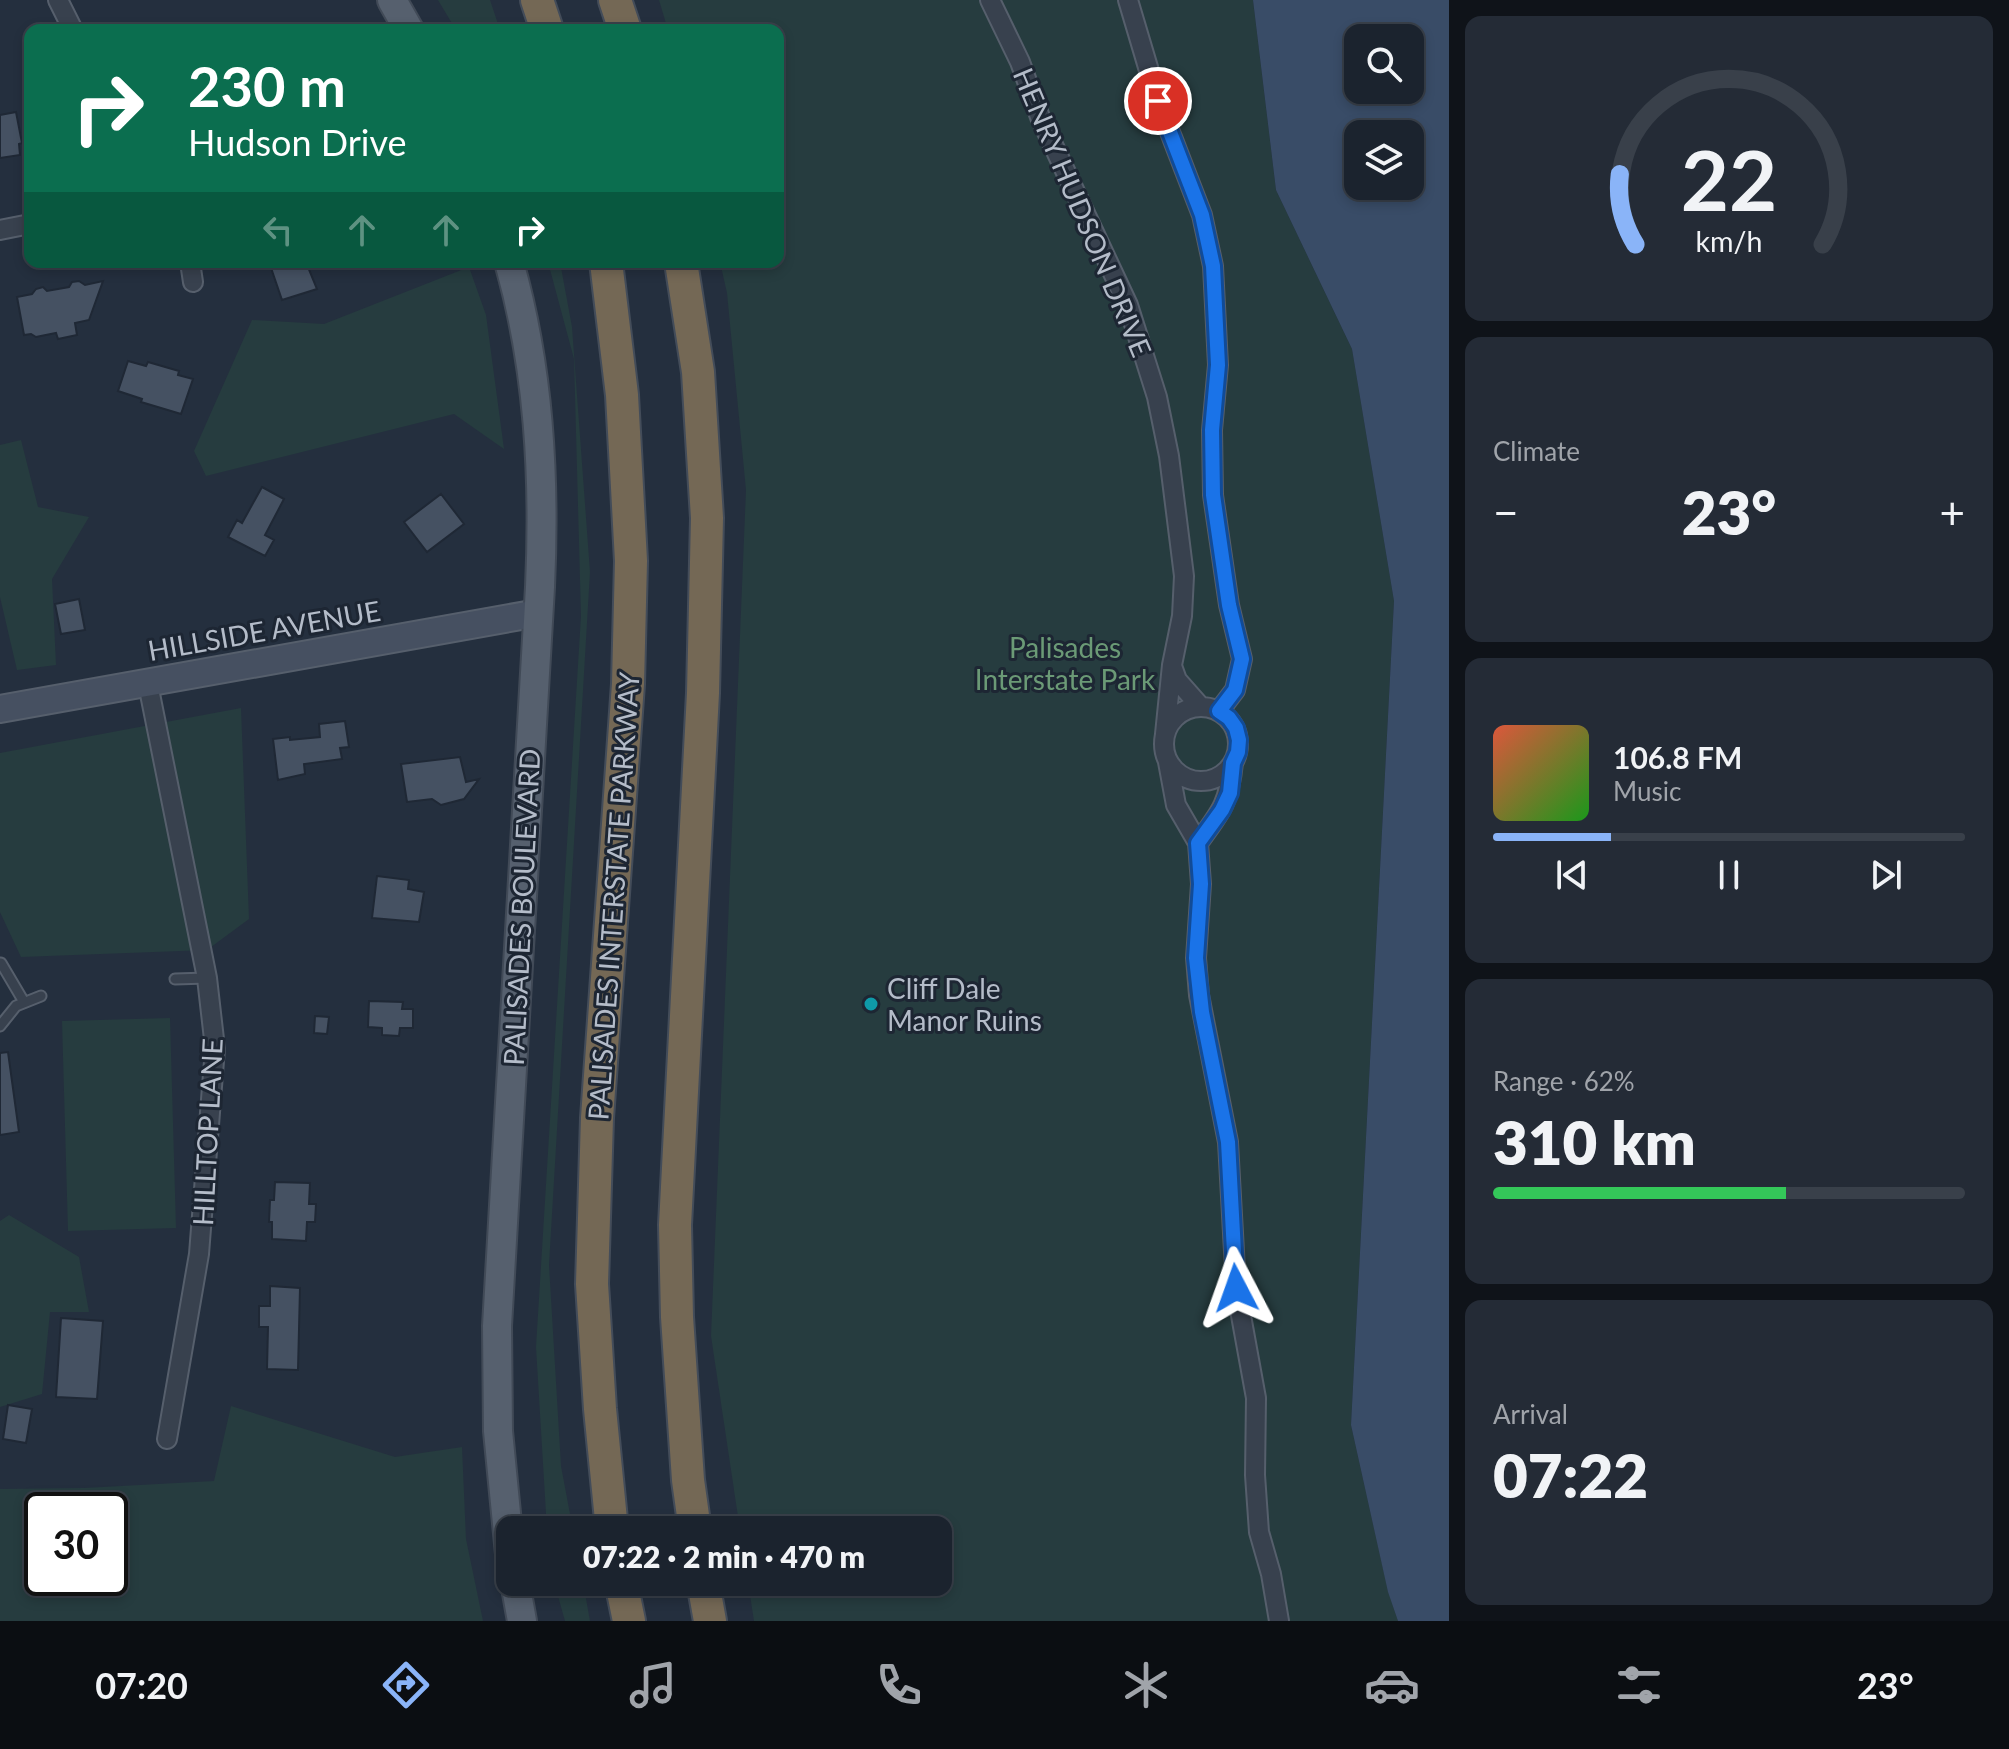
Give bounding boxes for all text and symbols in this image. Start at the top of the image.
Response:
map controls [1344,24,1424,200]
button: search [1344,24,1424,104]
text: 230 m [188,52,346,119]
icon: right [56,56,160,160]
street label: HENRY HUDSON DRIVE [1007,62,1159,362]
pin [1124,67,1192,135]
icon: arrive [1136,79,1180,123]
text: Hudson Drive [188,120,407,164]
button: layers [1344,120,1424,200]
text: 22 [1681,128,1777,228]
icon: left [256,208,300,252]
icon: ahead [340,208,384,252]
icon: ahead [424,208,468,252]
icon: right [508,208,552,252]
text: km/h [1696,224,1762,258]
text: Climate [1493,435,1580,467]
text: 23° [1682,476,1776,548]
text: − [1493,486,1519,538]
text: + [1939,486,1965,538]
street label: HILLSIDE AVENUE [145,593,383,667]
park label: Palisades Interstate Park [975,630,1156,696]
street label: PALISADES INTERSTATE PARKWAY [580,670,646,1121]
text: 106.8 FM [1613,739,1742,775]
street label: PALISADES BOULEVARD [496,748,546,1066]
text: Music [1613,775,1681,807]
icon: previous [1550,853,1594,897]
icon: pause [1707,853,1751,897]
icon: next [1864,853,1908,897]
place label: Cliff Dale Manor Ruins [887,971,1042,1037]
marker: Cliff Dale Manor Ruins [862,995,880,1013]
street label: HILLTOP LANE [185,1037,229,1227]
text: Range · 62% [1493,1065,1635,1097]
text: 310 km [1493,1106,1696,1178]
position arrow [1194,1246,1278,1330]
text: Arrival [1493,1398,1568,1430]
text: 07:22 [1493,1439,1648,1511]
speed limit sign: 30 [24,1492,128,1596]
text: 07:22 · 2 min · 470 m [583,1538,865,1574]
icon: directions [378,1657,434,1713]
icon: music [625,1657,681,1713]
icon: phone [871,1657,927,1713]
icon: climate [1118,1657,1174,1713]
icon: car [1364,1657,1420,1713]
icon: filters [1611,1657,1667,1713]
text: 07:20 [95,1663,188,1707]
text: 23° [1857,1663,1914,1707]

